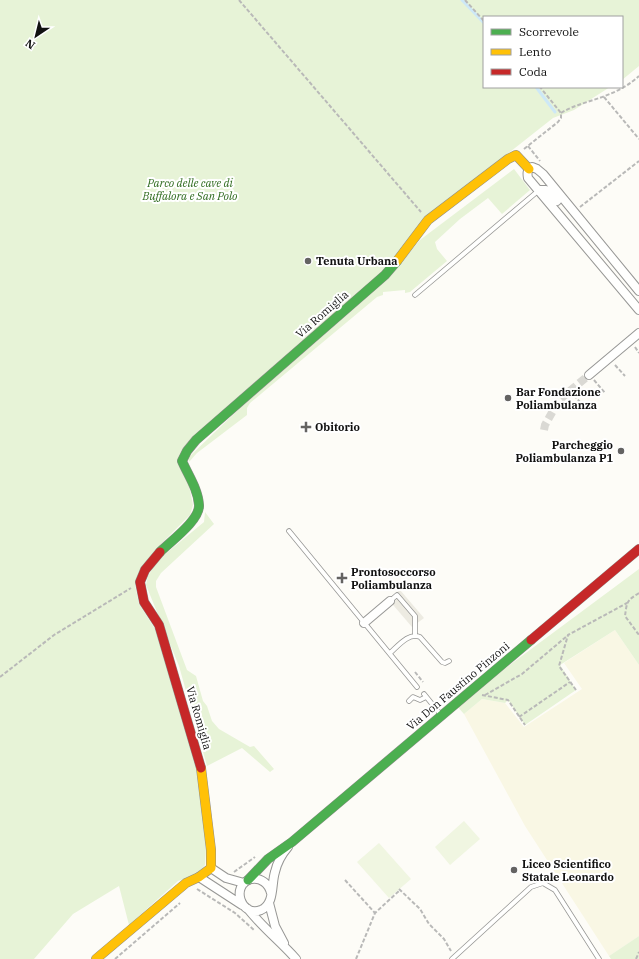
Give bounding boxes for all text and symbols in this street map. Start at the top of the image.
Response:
north arrow [16,16,56,56]
legend [483,16,623,88]
text: Scorrevole [519,24,579,39]
text: N [22,36,38,52]
text: Lento [519,44,551,59]
text: Coda [519,64,548,79]
park label: Parco delle cave di Buffalora e San Polo [141,176,238,203]
place label: Tenuta Urbana [316,254,398,268]
marker: Tenuta Urbana [303,256,313,266]
street label: Via Romiglia [293,287,351,341]
place label: Bar Fondazione Poliambulanza [516,385,601,412]
marker: Bar Fondazione Poliambulanza [503,393,513,403]
place label: Obitorio [315,420,360,434]
marker: Obitorio [300,421,312,433]
place label: Parcheggio Poliambulanza P1 [515,438,613,465]
marker: Parcheggio Poliambulanza P1 [616,446,626,456]
place label: Prontosoccorso Poliambulanza [351,565,436,592]
marker: Prontosoccorso Poliambulanza [336,572,348,584]
street label: Via Don Faustino Pinzoni [404,639,513,733]
street label: Via Romiglia [183,685,215,751]
place label: Liceo Scientifico Statale Leonardo [522,857,614,884]
marker: Liceo Scientifico Statale Leonardo [509,865,519,875]

